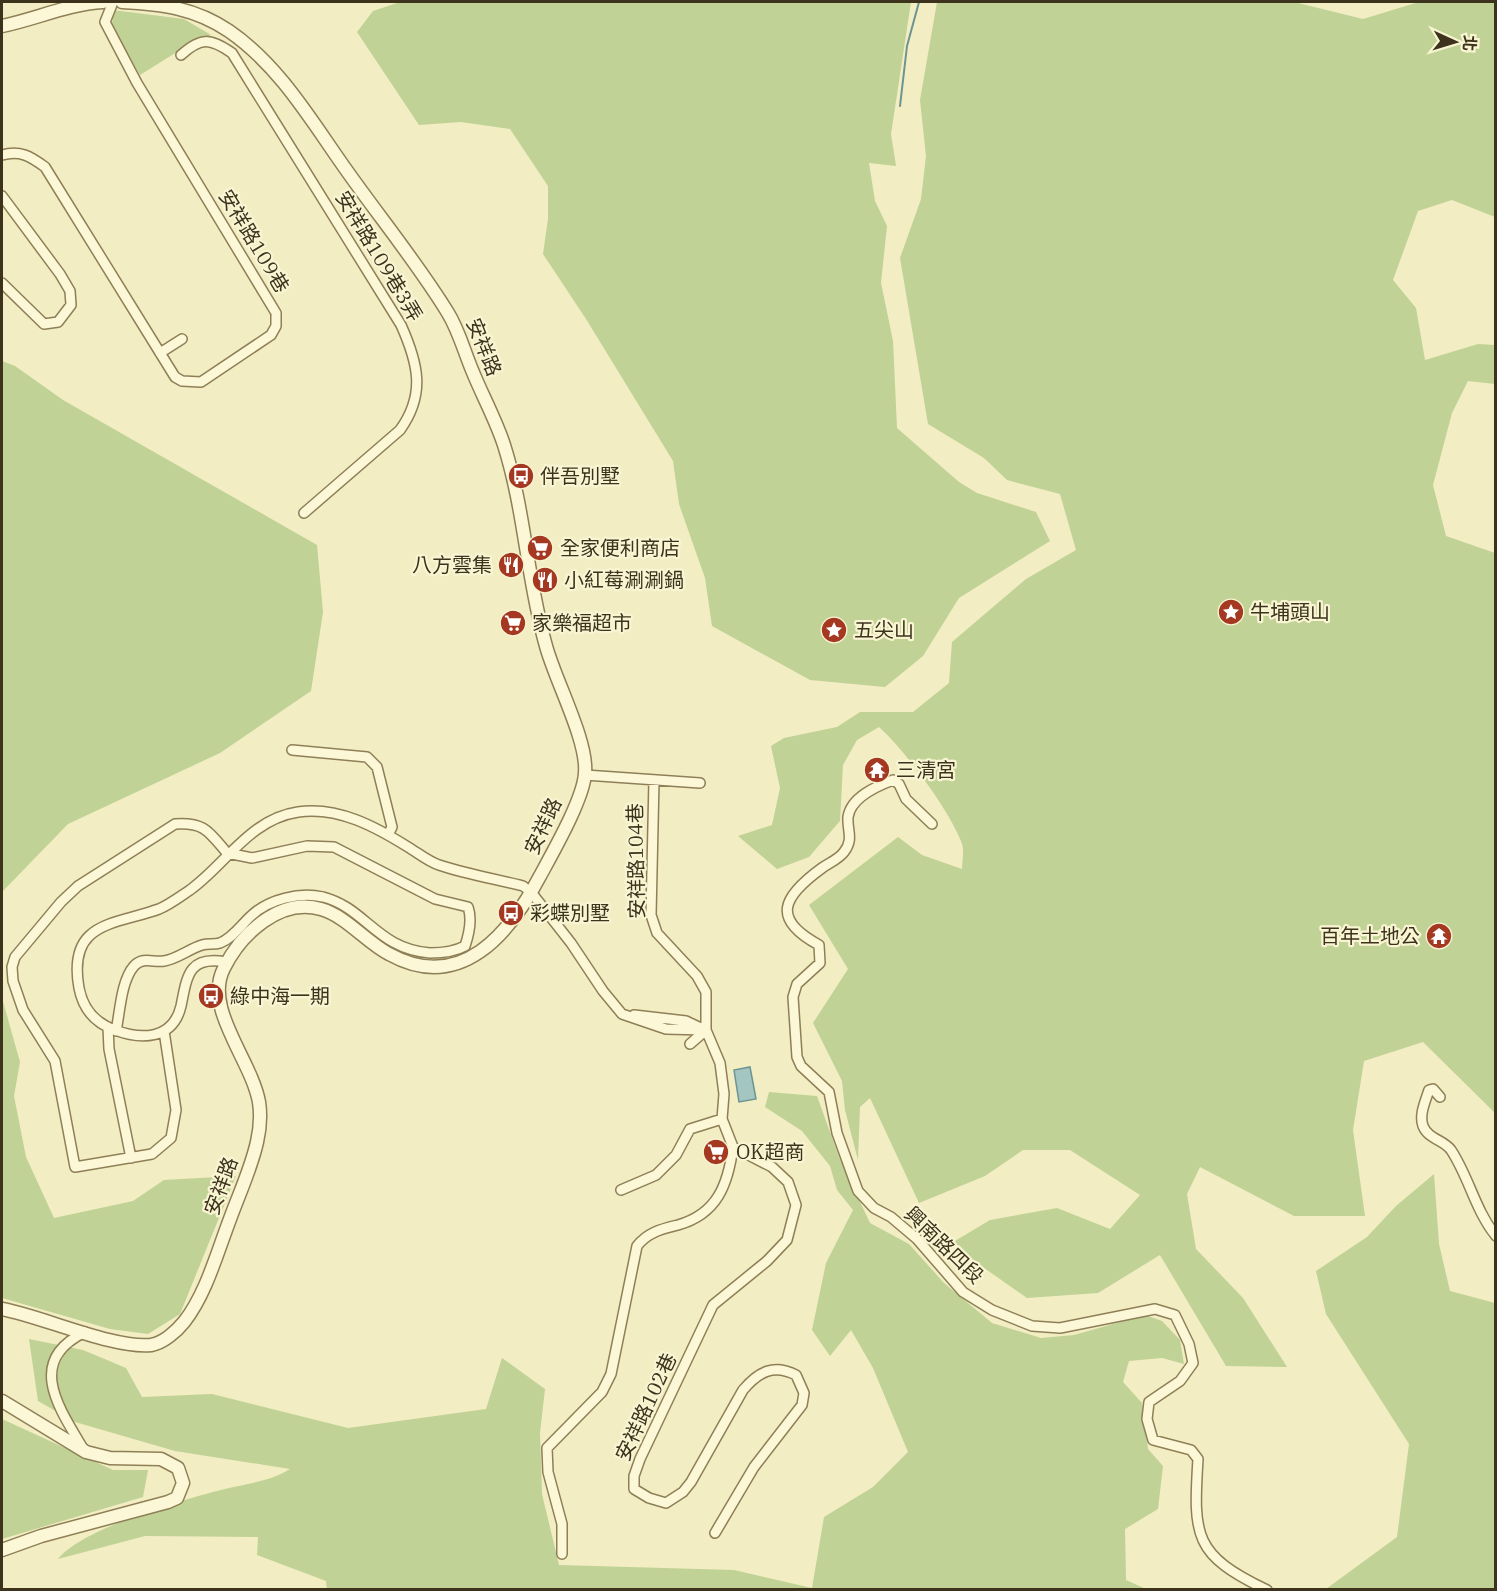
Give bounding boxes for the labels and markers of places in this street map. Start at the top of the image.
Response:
bus stop icon: 伴吾別墅 [506,461,536,491]
place label: 伴吾別墅 [540,462,620,489]
supermarket icon: 全家便利商店 [525,533,555,563]
place label: 全家便利商店 [560,534,680,561]
restaurant icon: 八方雲集 [496,550,526,580]
place label: 八方雲集 [412,551,492,578]
restaurant icon: 小紅莓涮涮鍋 [530,565,560,595]
place label: 小紅莓涮涮鍋 [564,566,684,593]
place icon: 牛埔頭山 [1216,597,1246,627]
place label: 牛埔頭山 [1250,598,1330,625]
supermarket icon: 家樂福超市 [498,608,528,638]
place label: 家樂福超市 [532,609,632,636]
place icon: 五尖山 [819,615,849,645]
place label: 五尖山 [854,616,914,643]
temple icon: 三清宮 [862,755,892,785]
place label: 三清宮 [896,756,956,783]
bus stop icon: 彩蝶別墅 [496,898,526,928]
place label: 彩蝶別墅 [530,899,610,926]
temple icon: 百年土地公 [1424,921,1454,951]
place label: 百年土地公 [1320,922,1420,949]
bus stop icon: 綠中海一期 [196,981,226,1011]
place label: 綠中海一期 [230,982,330,1009]
supermarket icon: OK超商 [701,1137,731,1167]
place label: OK超商 [736,1138,804,1165]

